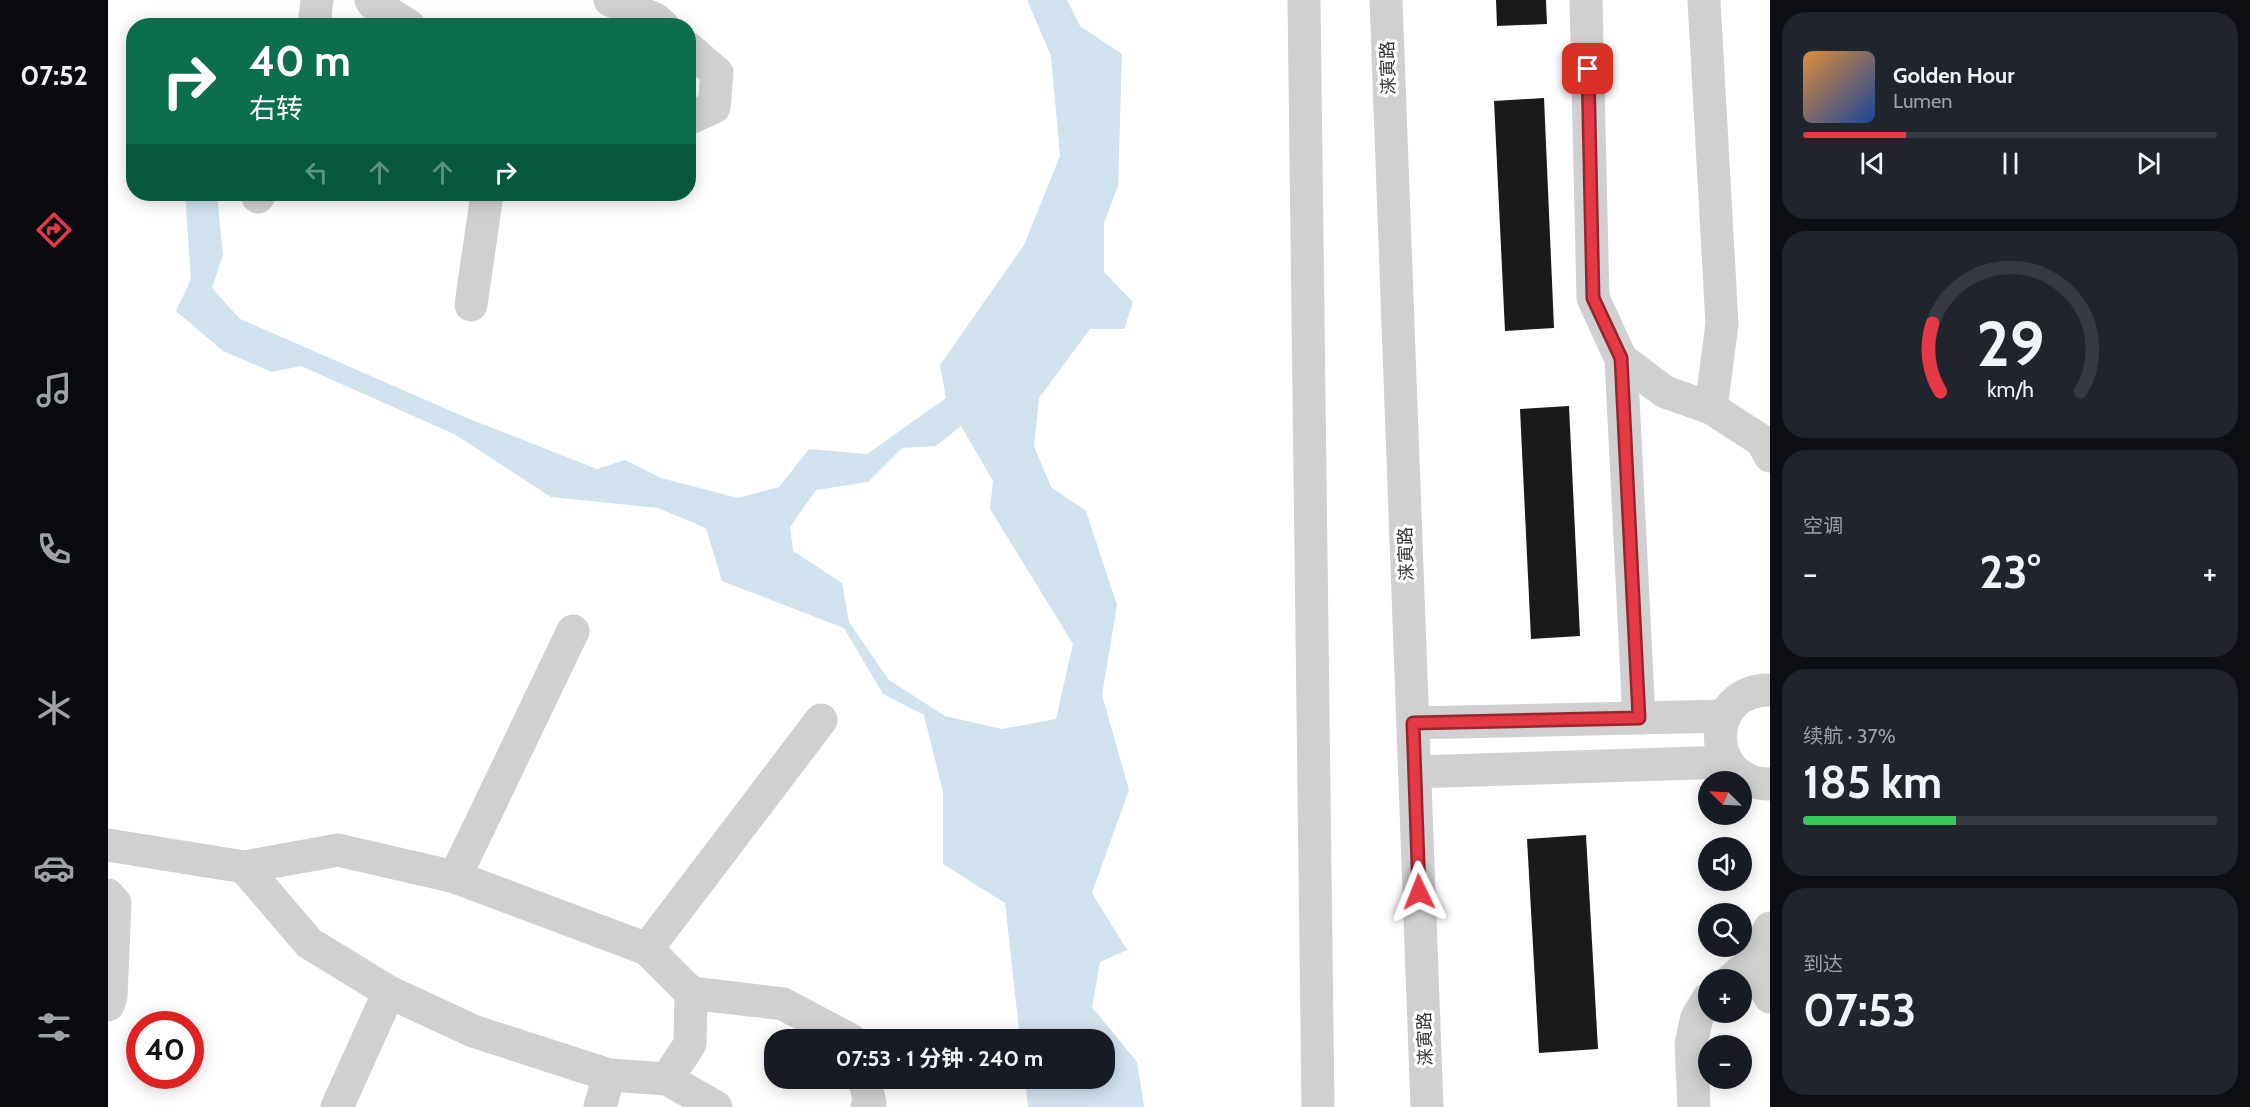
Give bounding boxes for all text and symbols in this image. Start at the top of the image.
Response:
text: 40 m [249,35,351,87]
street label: 涞寅路 [1376,41,1400,95]
icon: right [150,42,228,120]
pin [1562,43,1613,94]
icon: arrive [1571,52,1604,85]
text: 07:52 [20,59,88,92]
text: Golden Hour [1893,62,2014,89]
text: Lumen [1893,89,1952,113]
text: 右转 [249,92,303,125]
icon: previous [1856,147,1889,180]
icon: pause [1994,147,2027,180]
icon: next [2132,147,2165,180]
icon: left [300,156,333,189]
icon: ahead [363,156,396,189]
icon: ahead [426,156,459,189]
icon: right [489,156,522,189]
icon: directions [33,209,75,251]
text: 29 [1976,306,2044,382]
icon: music [33,369,75,411]
text: km/h [1987,376,2033,402]
text: 空调 [1803,514,1843,538]
street label: 涞寅路 [1394,527,1418,581]
icon: phone [33,528,75,570]
text: 23° [1979,545,2041,599]
text: − [1803,553,1818,593]
text: + [2202,553,2217,593]
icon: climate [33,687,75,729]
text: 续航 · 37% [1803,724,1896,748]
text: 185 km [1803,755,1942,809]
north arrow [1698,771,1752,825]
map controls [1698,771,1752,1089]
button: sound [1698,837,1752,891]
icon: car [33,847,75,889]
position arrow [1387,860,1451,924]
button: search [1698,903,1752,957]
text: 到达 [1803,952,1843,976]
button: + [1698,969,1752,1023]
text: 07:53 [1803,983,1916,1037]
icon: filters [33,1006,75,1048]
speed limit sign: 40 [126,1011,204,1089]
street label: 涞寅路 [1413,1012,1437,1066]
button: − [1698,1035,1752,1089]
text: 07:53 · 1 分钟 · 240 m [836,1045,1043,1072]

